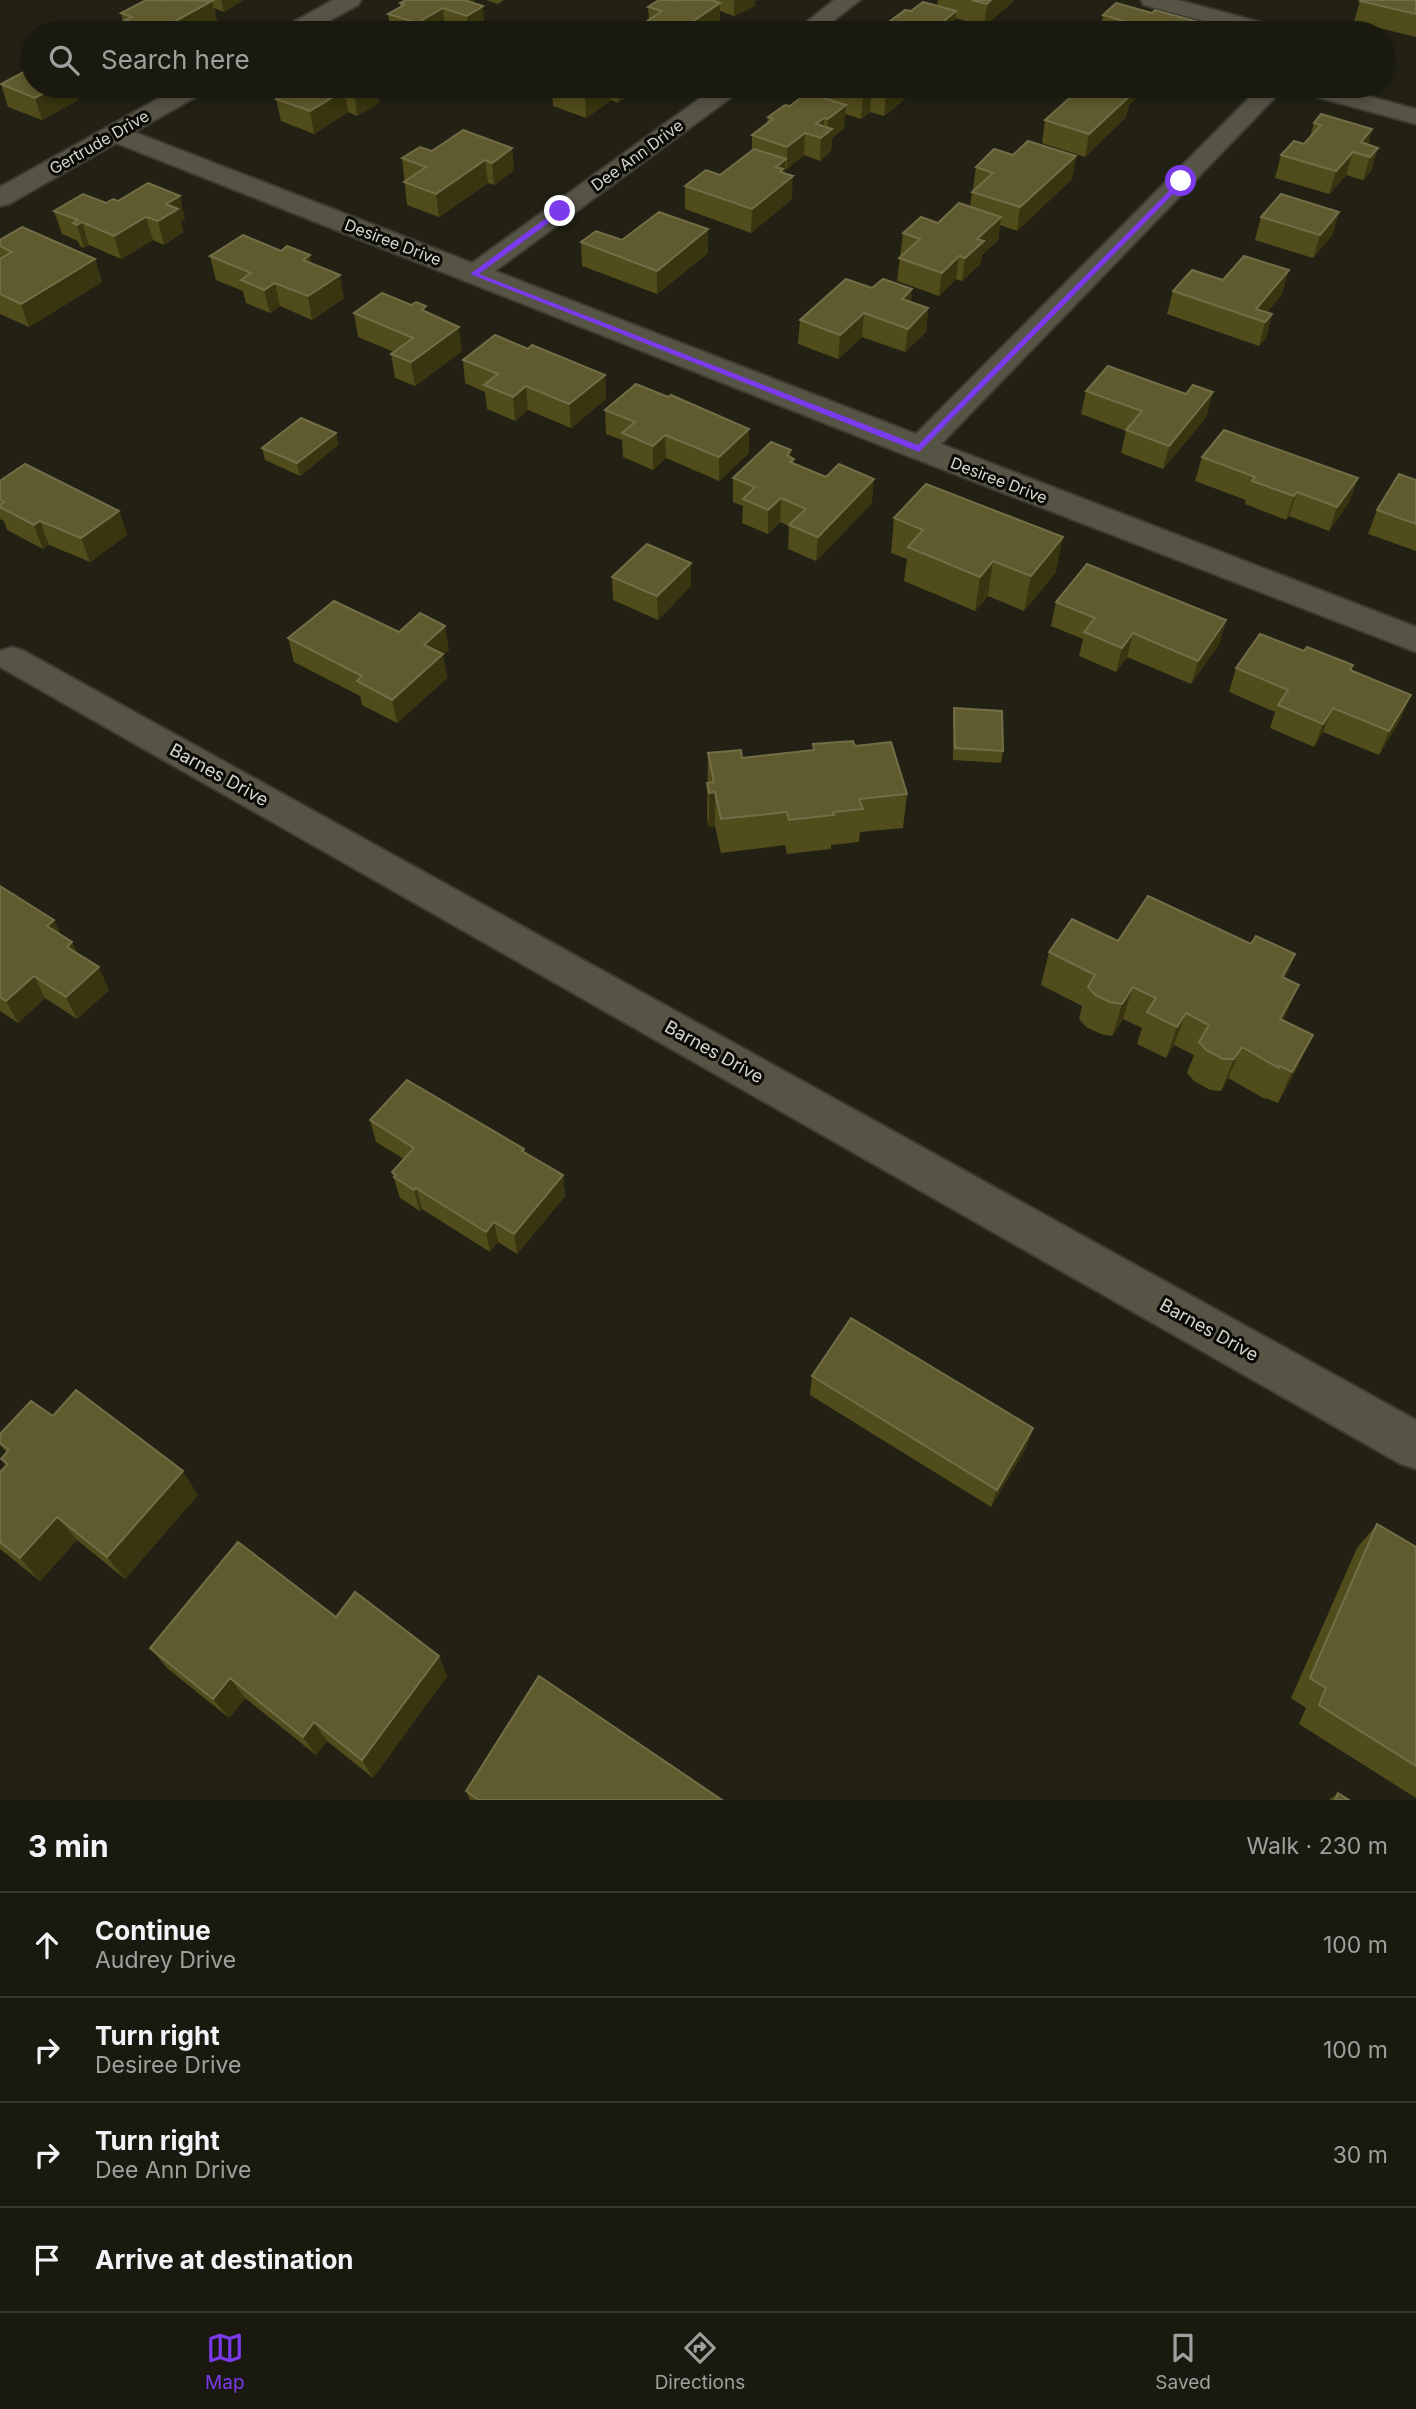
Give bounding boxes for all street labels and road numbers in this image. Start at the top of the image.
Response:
street label: Gertrude Drive [46,105,152,179]
street label: Dee Ann Drive [587,115,687,195]
street label: Desiree Drive [342,214,444,270]
street label: Desiree Drive [948,452,1050,508]
street label: Barnes Drive [166,739,272,810]
street label: Barnes Drive [661,1016,767,1087]
street label: Barnes Drive [1156,1294,1262,1365]

